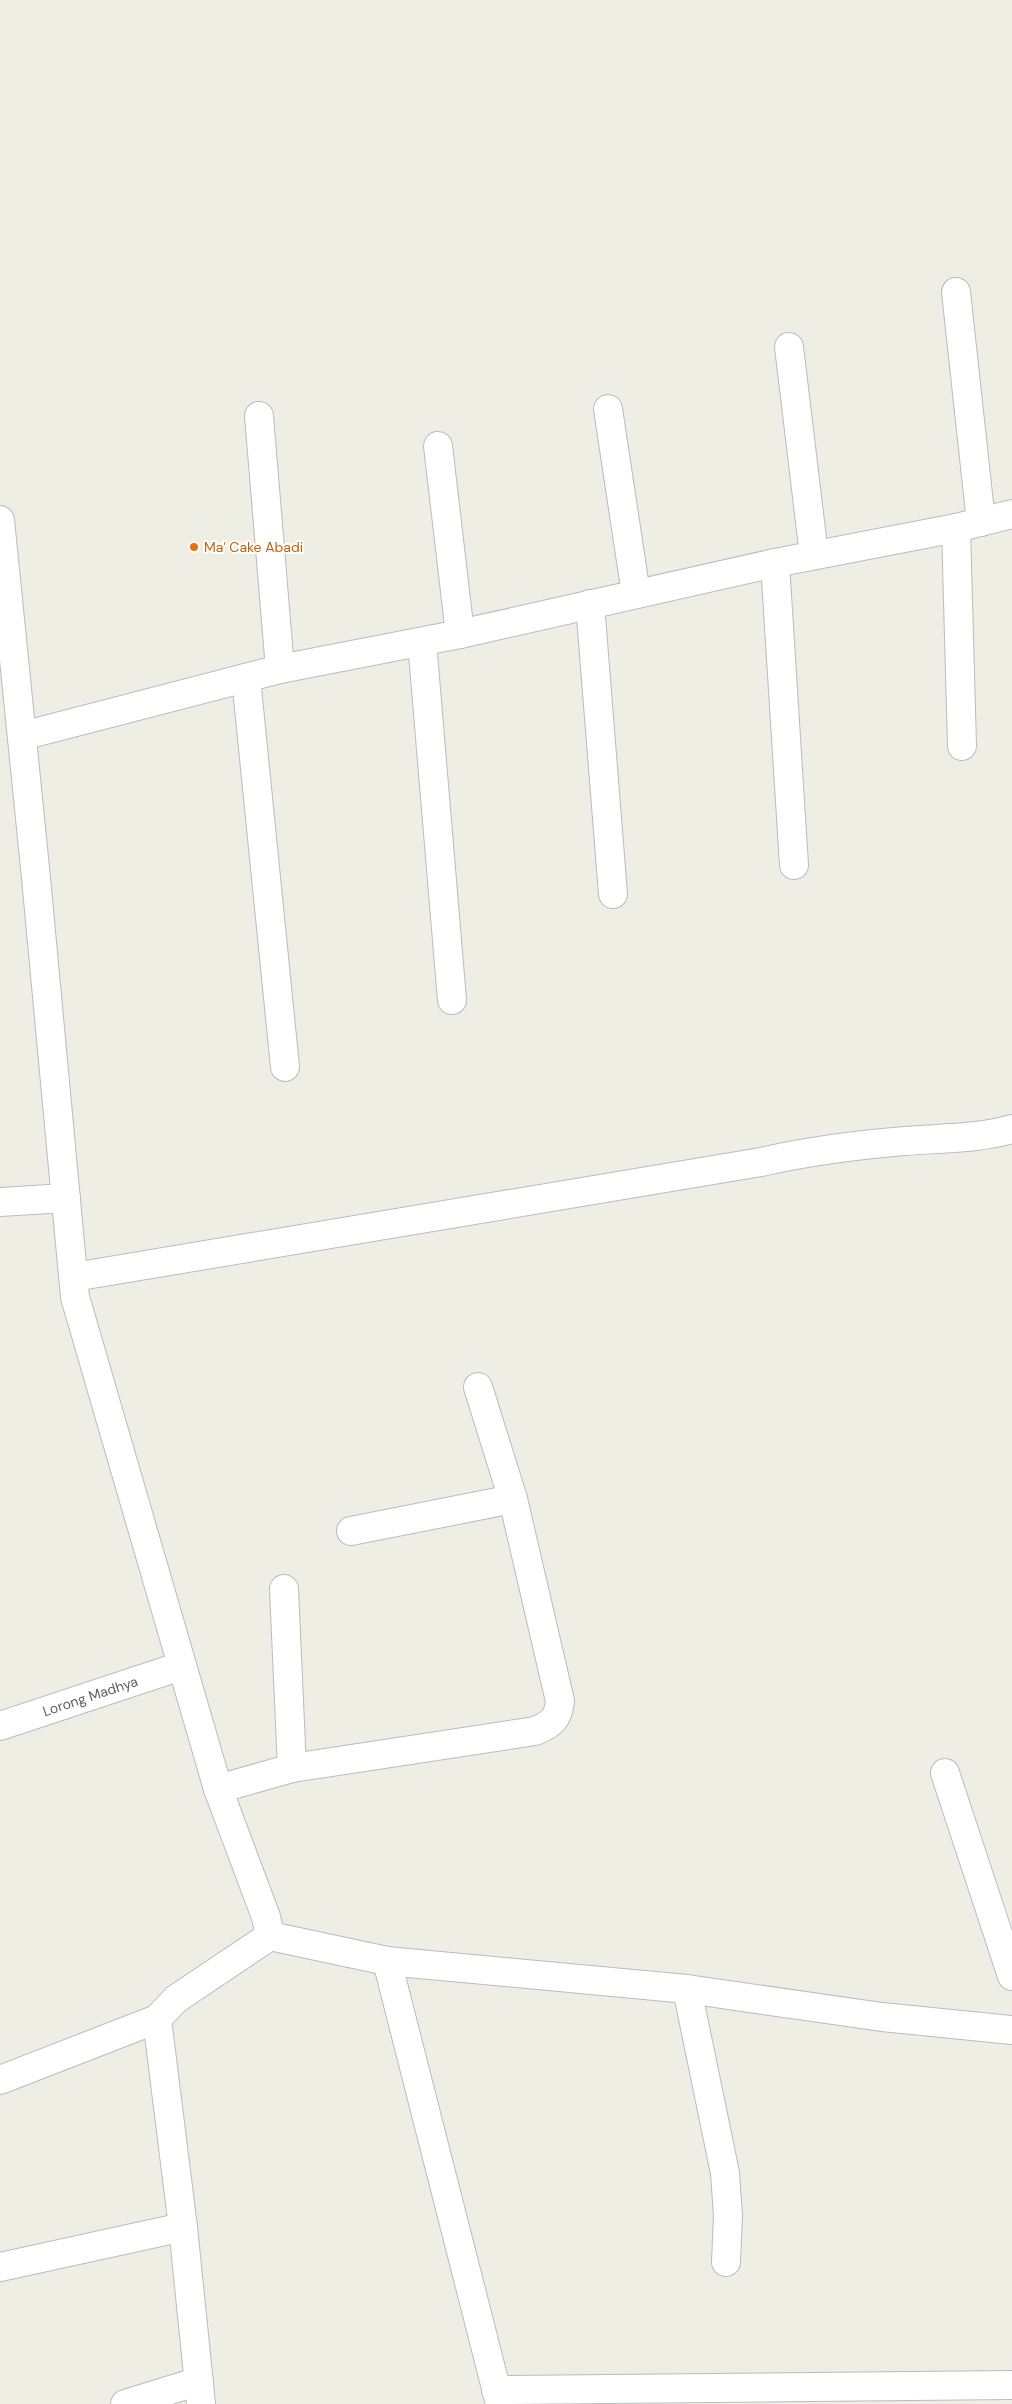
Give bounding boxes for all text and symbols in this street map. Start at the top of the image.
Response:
place label: Ma' Cake Abadi [204,538,303,556]
marker: Ma' Cake Abadi [188,541,200,553]
street label: Lorong Madhya [40,1672,140,1720]

